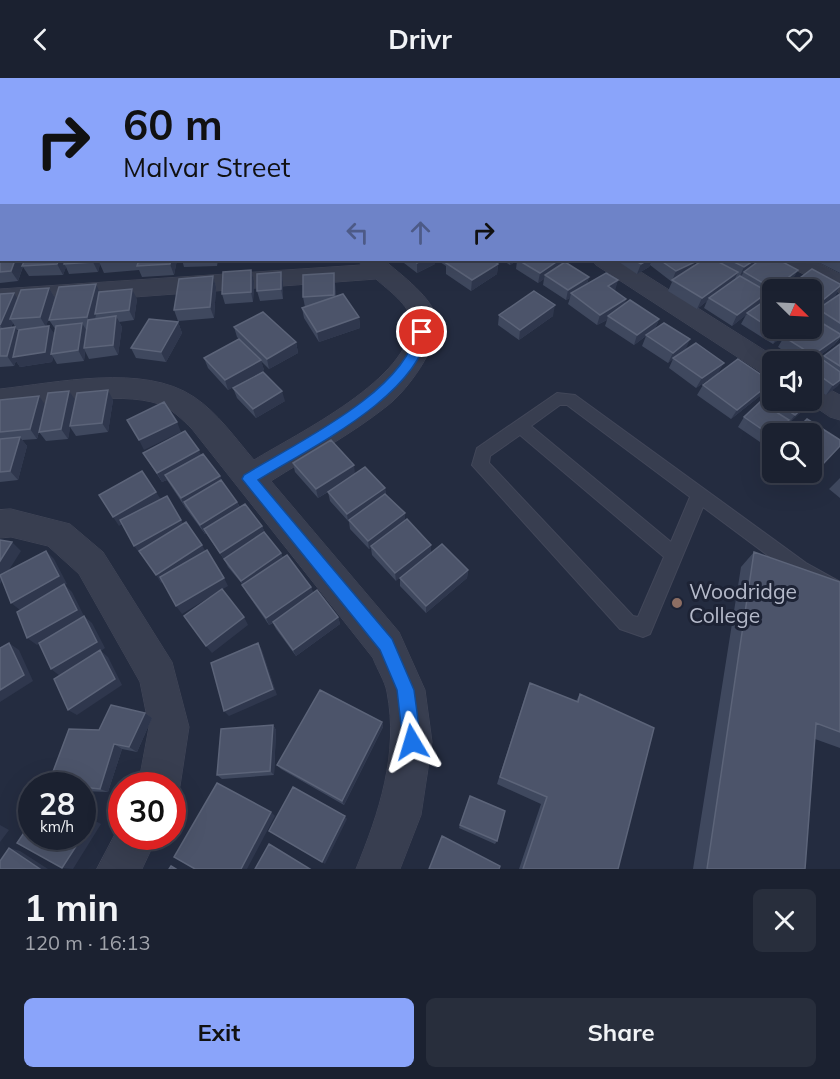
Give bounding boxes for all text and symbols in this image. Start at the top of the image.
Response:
text: Drivr [388,22,452,56]
icon: back [24,23,57,56]
icon: heart [783,23,816,56]
text: 60 m [123,98,223,151]
icon: right [24,102,102,180]
text: Malvar Street [123,150,291,184]
icon: left [341,216,374,249]
icon: ahead [404,216,437,249]
icon: right [467,216,500,249]
north arrow [762,279,822,339]
map controls [762,279,822,483]
pin [396,306,447,357]
icon: arrive [405,315,438,348]
button: sound [762,351,822,411]
button: search [762,423,822,483]
place label: Woodridge College [689,578,797,628]
marker: Woodridge College [670,596,684,610]
position arrow [380,710,444,774]
speed limit sign: 30 [108,772,186,850]
text: 28 [39,785,75,823]
text: km/h [40,817,74,836]
text: 1 min [24,885,119,930]
button: close [753,889,816,952]
text: 120 m · 16:13 [24,930,150,955]
button: Exit [24,998,414,1067]
button: Share [426,998,816,1067]

